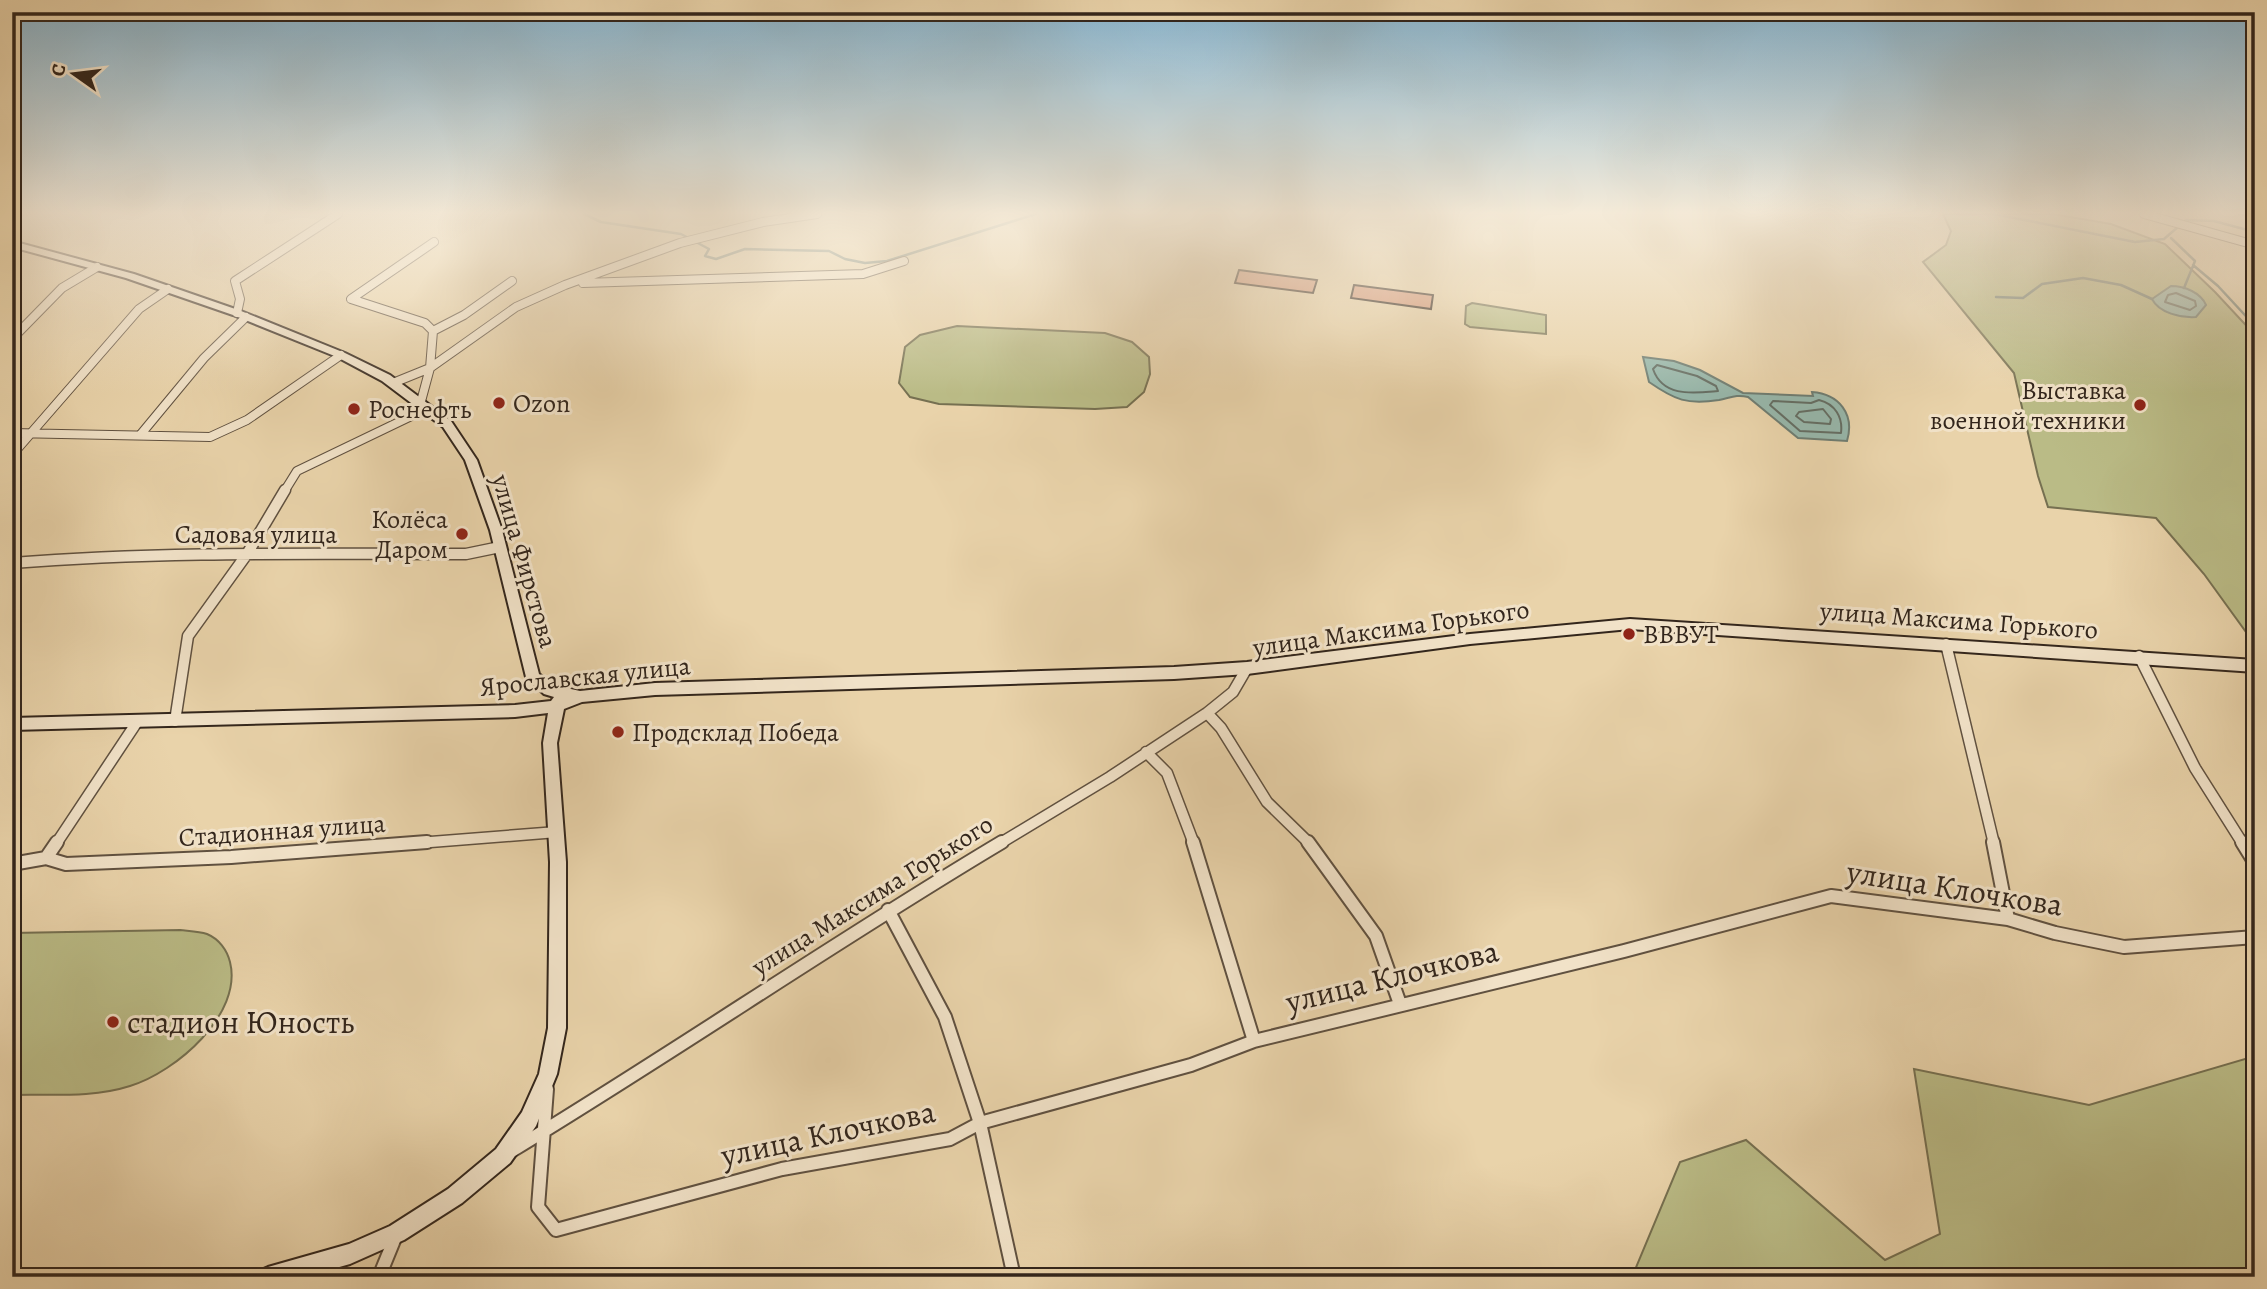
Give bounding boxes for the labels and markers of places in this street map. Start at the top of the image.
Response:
place label: Выставка военной техники [1930,373,2126,438]
place label: Ozon [513,386,570,421]
place label: Роснефть [368,392,471,427]
marker: Ozon [491,395,507,411]
marker: Выставка военной техники [2132,397,2148,413]
marker: Роснефть [346,401,362,417]
place label: Колёса Даром [371,502,448,567]
marker: Колёса Даром [454,526,470,542]
place label: ВВВУТ [1643,617,1719,652]
marker: ВВВУТ [1621,626,1637,642]
place label: Продсклад Победа [632,715,839,750]
marker: Продсклад Победа [610,724,626,740]
place label: стадион Юность [127,1000,354,1044]
marker: стадион Юность [105,1014,121,1030]

